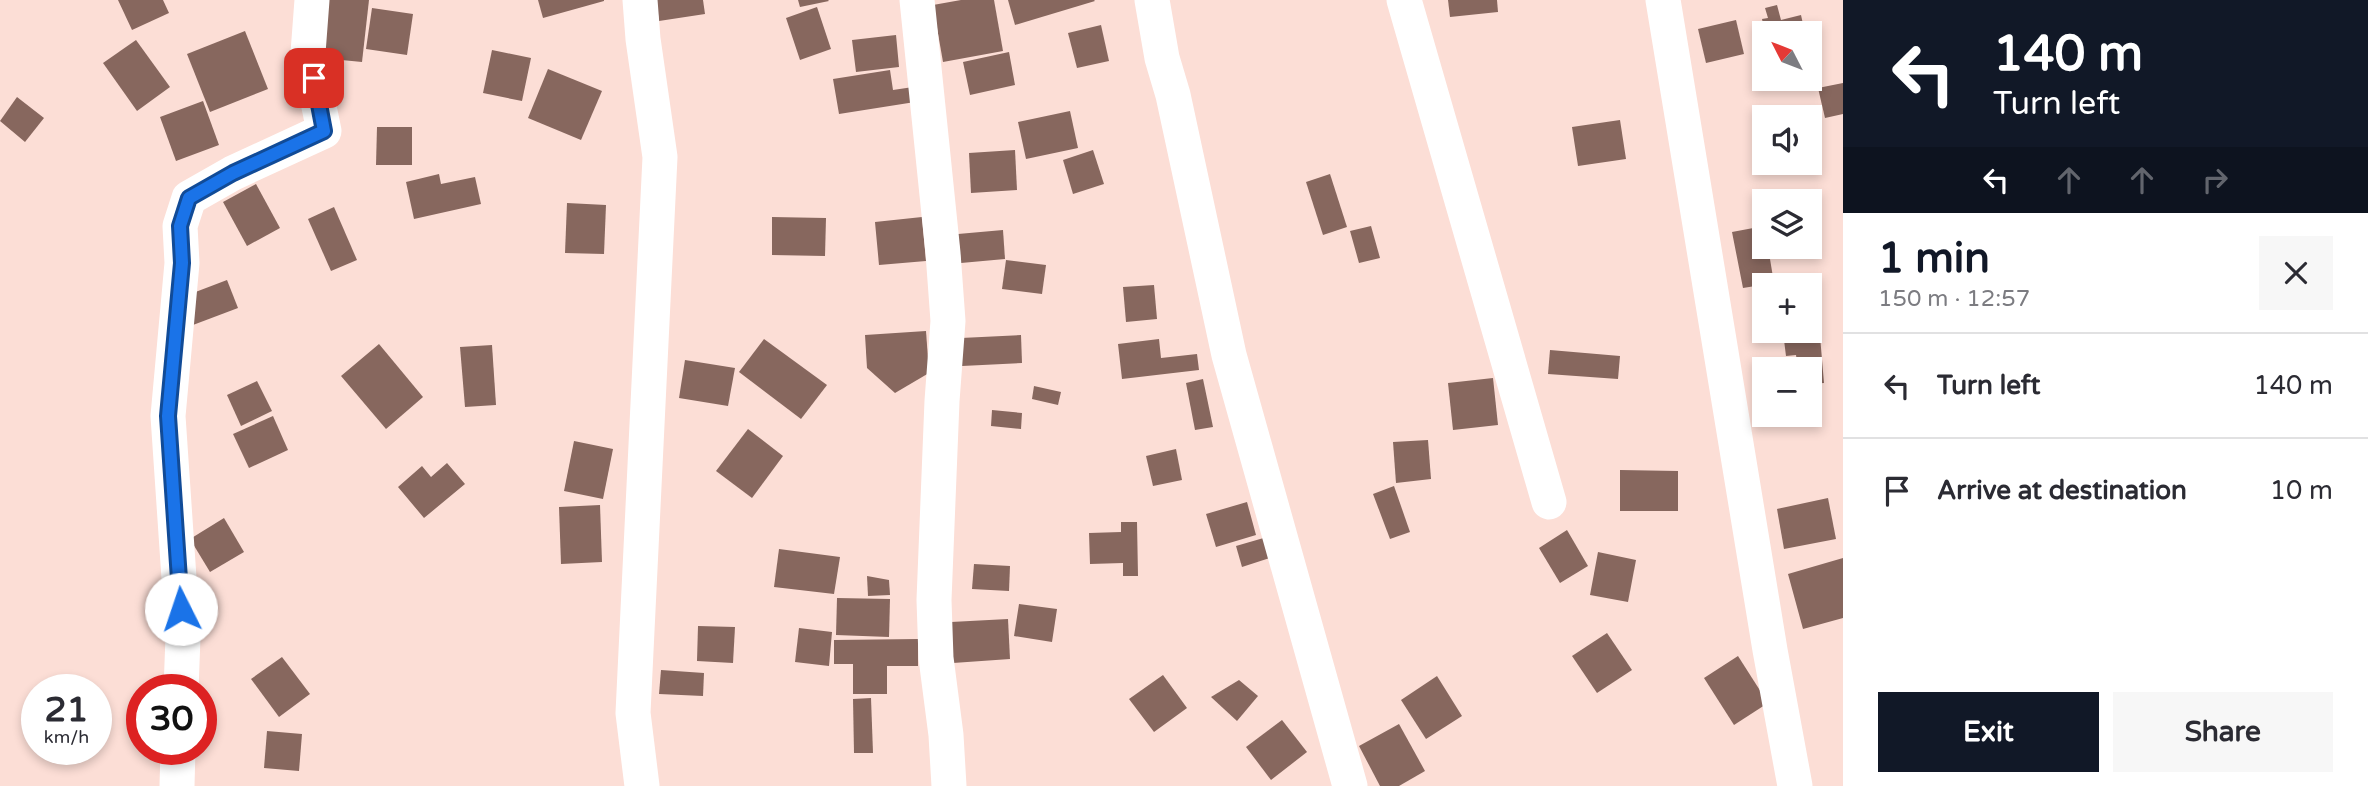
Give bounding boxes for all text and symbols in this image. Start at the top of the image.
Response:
north arrow [1752,21,1822,91]
map controls [1752,21,1822,427]
text: 140 m [1993,25,2143,84]
icon: left [1878,28,1969,119]
pin [284,48,344,108]
icon: arrive [295,59,333,97]
text: Turn left [1993,85,2120,123]
button: sound [1752,105,1822,175]
icon: left [1977,161,2015,199]
icon: ahead [2050,161,2088,199]
icon: ahead [2123,161,2161,199]
icon: right [2196,161,2234,199]
button: layers [1752,189,1822,259]
text: 1 min [1878,233,1990,284]
button: close [2259,236,2333,310]
button: + [1752,273,1822,343]
text: 150 m · 12:57 [1878,285,2030,313]
button: − [1752,357,1822,427]
icon: left [1878,367,1916,405]
text: Turn left [1937,370,2040,401]
text: 140 m [2253,370,2333,401]
icon: arrive [1878,472,1916,510]
text: Arrive at destination [1937,475,2187,506]
text: 10 m [2270,475,2333,506]
position arrow [144,572,218,646]
speed limit sign: 30 [126,674,217,765]
text: 21 [45,689,88,731]
button: Exit [1878,692,2099,772]
button: Share [2113,692,2333,772]
text: km/h [44,726,89,748]

